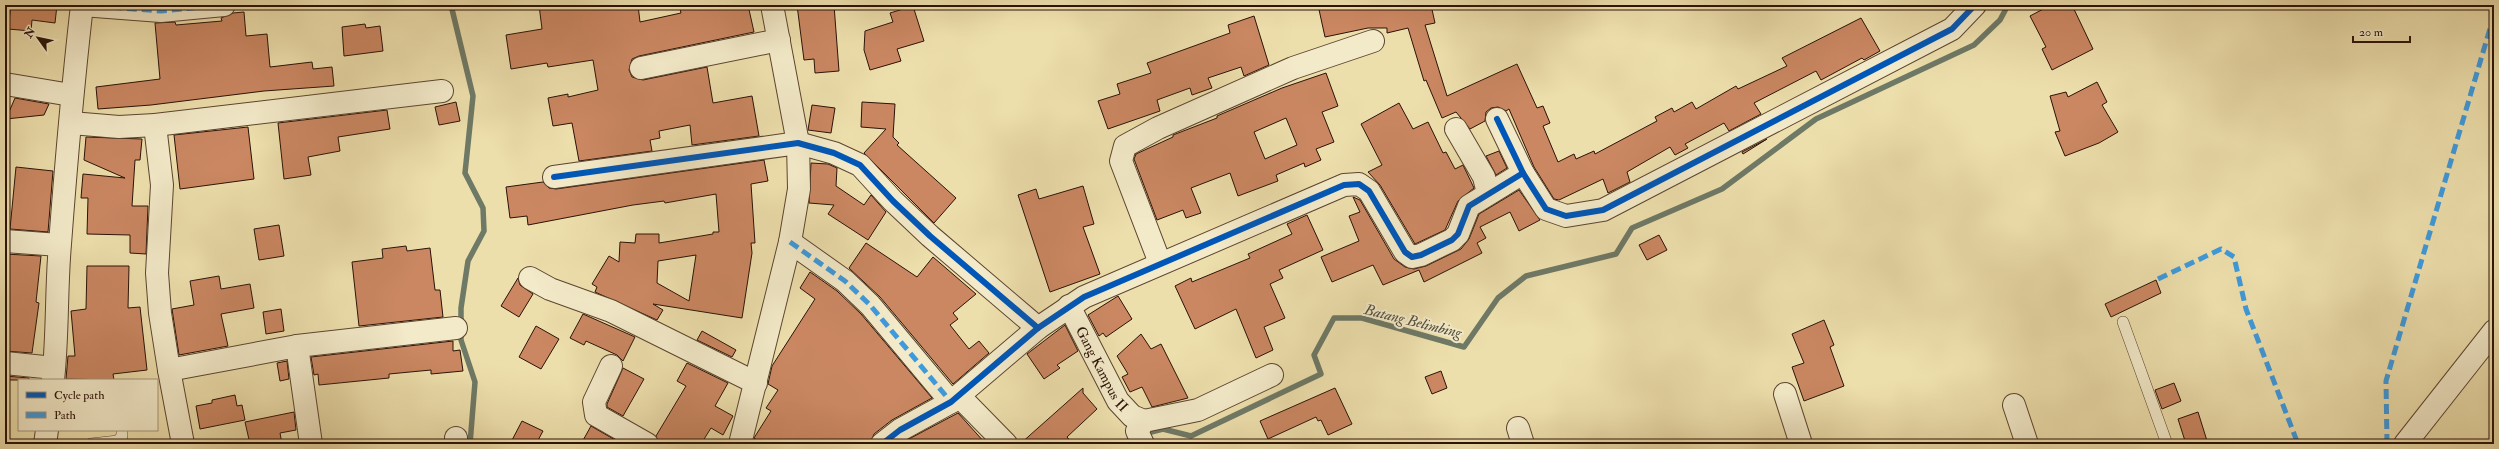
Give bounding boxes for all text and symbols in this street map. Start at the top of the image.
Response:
north arrow [18,18,58,58]
scale bar [2353,18,2410,44]
text: N [21,24,39,41]
text: 20 m [2359,25,2384,40]
water label: Batang Belimbing [1361,300,1465,343]
street label: Gang Kampus II [1072,324,1132,416]
legend [18,379,158,431]
text: Cycle path [54,388,105,403]
text: Path [54,408,77,423]

